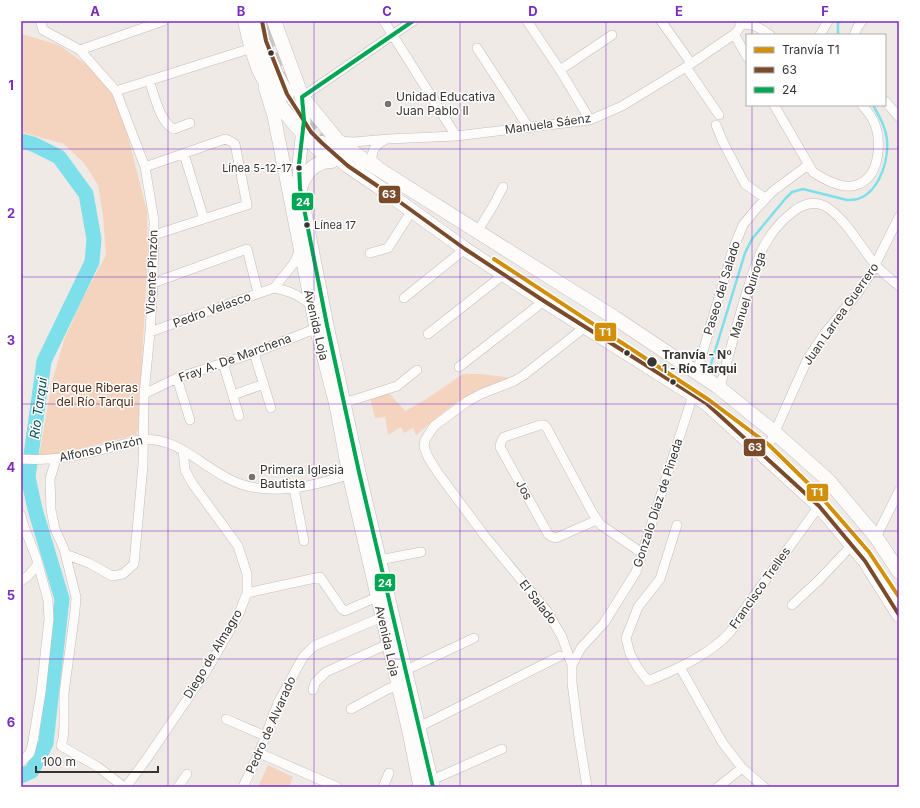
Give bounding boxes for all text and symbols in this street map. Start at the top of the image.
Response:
text: A [90,3,100,19]
text: B [237,3,246,19]
text: C [382,3,392,19]
text: D [528,3,538,19]
text: E [675,3,683,19]
text: F [821,3,829,19]
legend [746,34,886,106]
text: Tranvía T1 [782,42,840,57]
unlabelled marker [266,48,276,58]
text: 63 [782,62,797,77]
text: 1 [8,77,14,93]
text: 24 [782,82,797,97]
place label: Unidad Educativa Juan Pablo II [396,89,495,118]
marker: Unidad Educativa Juan Pablo II [383,99,393,109]
street label: Manuela Sáenz [504,110,592,137]
place label: Línea 5-12-17 [222,161,292,175]
marker: Línea 5-12-17 [294,163,304,173]
line badge: 63 [378,185,401,204]
text: 63 [382,187,396,201]
line badge: 24 [291,192,314,211]
text: 24 [296,195,310,209]
text: 2 [7,205,15,221]
place label: Línea 17 [314,218,356,232]
marker: Línea 17 [302,220,312,230]
street label: Vicente Pinzón [143,229,160,315]
street label: Paseo del Salado [700,239,743,337]
street label: Manuel Quiroga [727,250,769,340]
street label: Juan Larrea Guerrero [800,260,882,368]
street label: Avenida Loja [301,288,332,362]
street label: Pedro Velasco [171,289,253,331]
line badge: T1 [594,322,617,342]
text: T1 [599,325,611,339]
street label: Fray A. De Marchena [176,330,293,385]
text: 3 [7,332,15,348]
place label: Tranvía - Nº 1 - Río Tarqui [662,347,737,376]
unlabelled marker [622,348,632,358]
marker: Tranvía - Nº 1 - Río Tarqui [645,355,659,369]
water label: Río Tarqui [26,375,50,440]
unlabelled marker [668,377,678,387]
park label: Parque Riberas del Río Tarqui [52,380,138,409]
street label: Alfonso Pinzón [58,432,144,465]
street label: Gonzalo Díaz de Pineda [630,436,685,569]
line badge: 63 [743,438,766,457]
text: 63 [748,440,762,454]
text: 4 [7,459,16,475]
place label: Primera Iglesia Bautista [260,462,344,491]
marker: Primera Iglesia Bautista [247,472,257,482]
street label: Jos [513,477,536,502]
line badge: T1 [806,483,829,502]
text: T1 [811,485,823,499]
street label: Francisco Trelles [726,544,793,631]
line badge: 24 [374,573,396,592]
text: 24 [378,576,392,590]
street label: El Salado [516,577,560,627]
text: 5 [7,587,15,603]
street label: Avenida Loja [372,604,403,678]
street label: Diego de Almagro [180,606,245,701]
street label: Pedro de Alvarado [242,674,299,776]
text: 6 [7,714,15,730]
scale bar [36,748,158,774]
text: 100 m [42,754,76,769]

